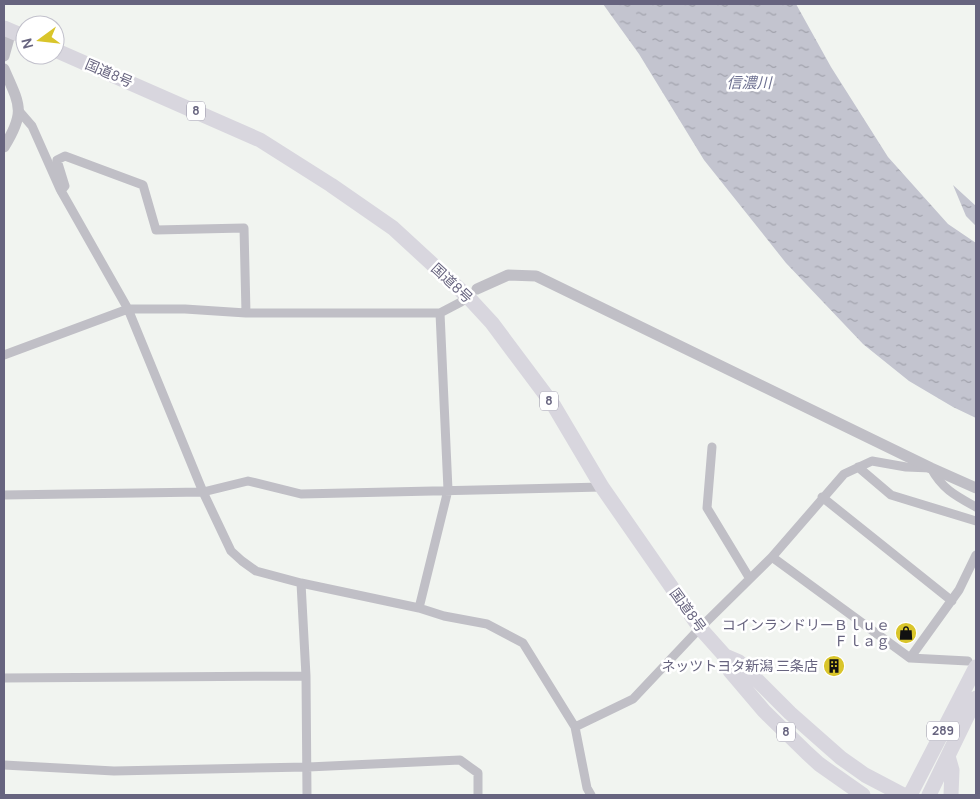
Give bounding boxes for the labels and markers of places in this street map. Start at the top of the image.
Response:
place label: コインランドリーＢｌｕｅ Ｆｌａｇ [722,615,890,650]
shop icon: コインランドリーＢｌｕｅ Ｆｌａｇ [894,621,918,645]
building icon: ネッツトヨタ新潟 三条店 [822,654,846,678]
place label: ネッツトヨタ新潟 三条店 [661,656,818,675]

